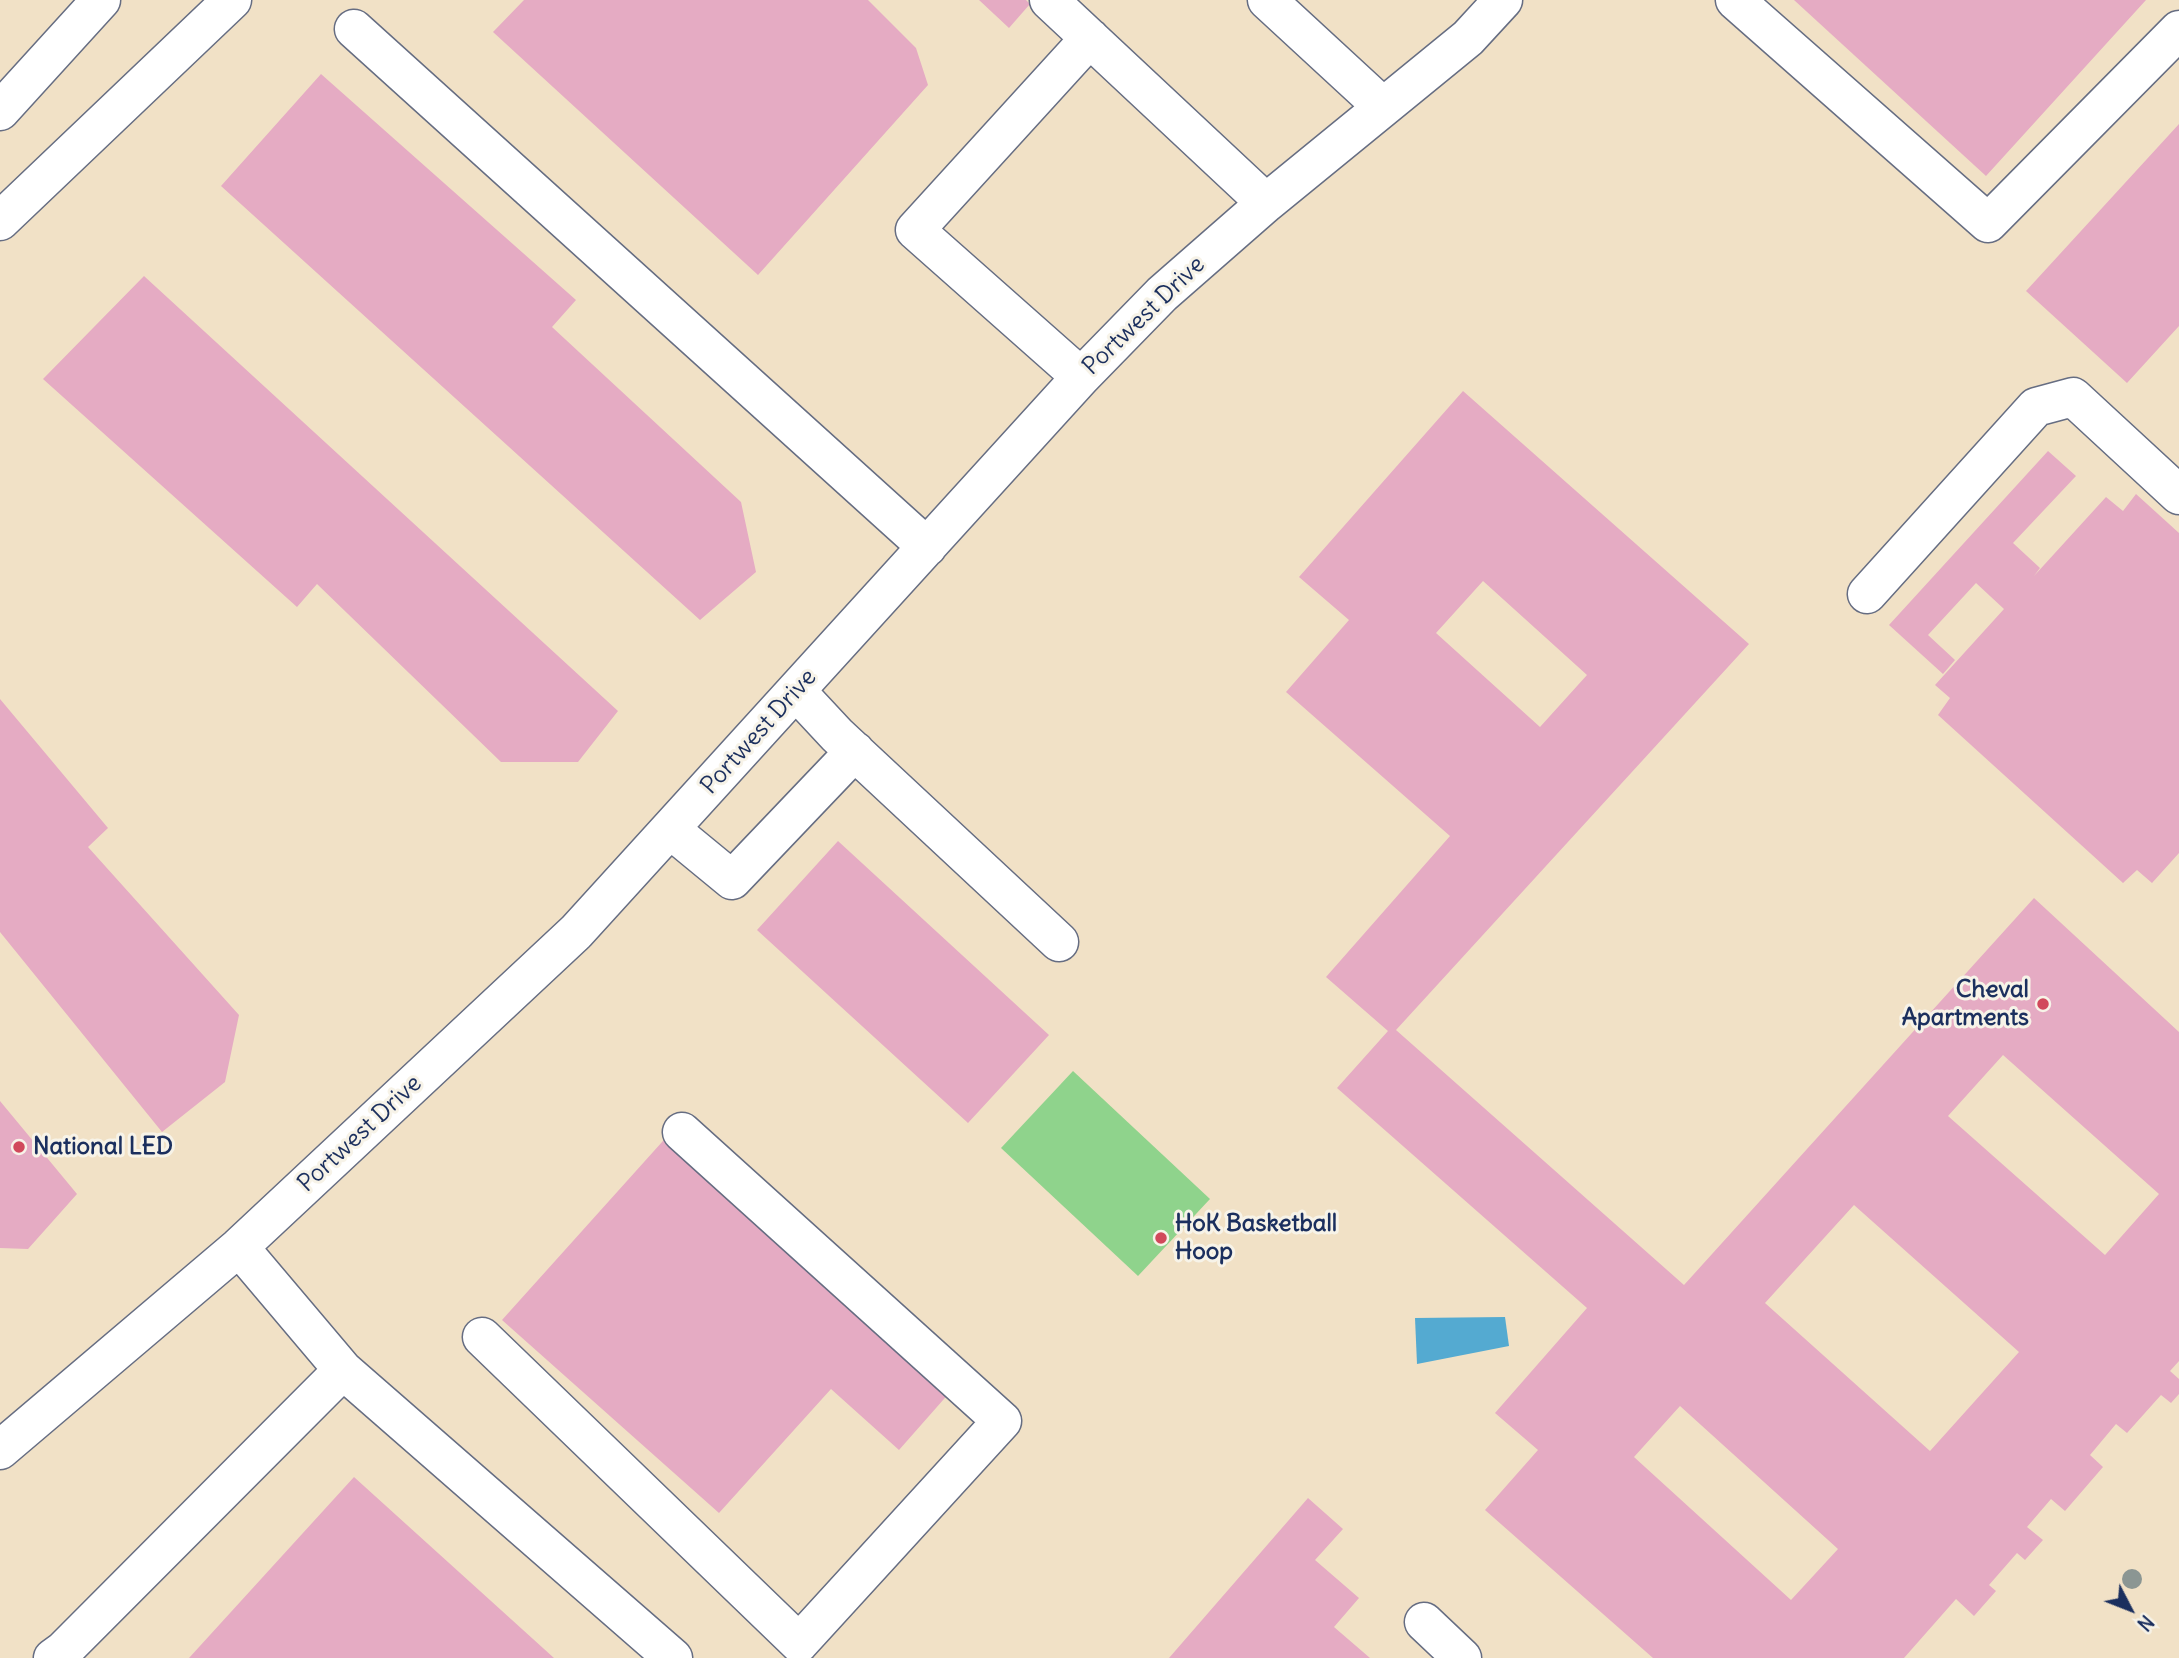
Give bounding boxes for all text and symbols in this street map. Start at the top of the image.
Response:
street label: Portwest Drive [1077,251,1211,381]
street label: Portwest Drive [695,663,823,801]
place label: Cheval Apartments [1902,976,2029,1032]
marker: Cheval Apartments [2035,996,2051,1012]
street label: Portwest Drive [292,1069,428,1199]
place label: National LED [33,1133,173,1161]
marker: National LED [11,1139,27,1155]
place label: HoK Basketball Hoop [1175,1210,1337,1266]
marker: HoK Basketball Hoop [1153,1230,1169,1246]
north arrow [2095,1574,2165,1644]
text: N [2132,1610,2159,1636]

